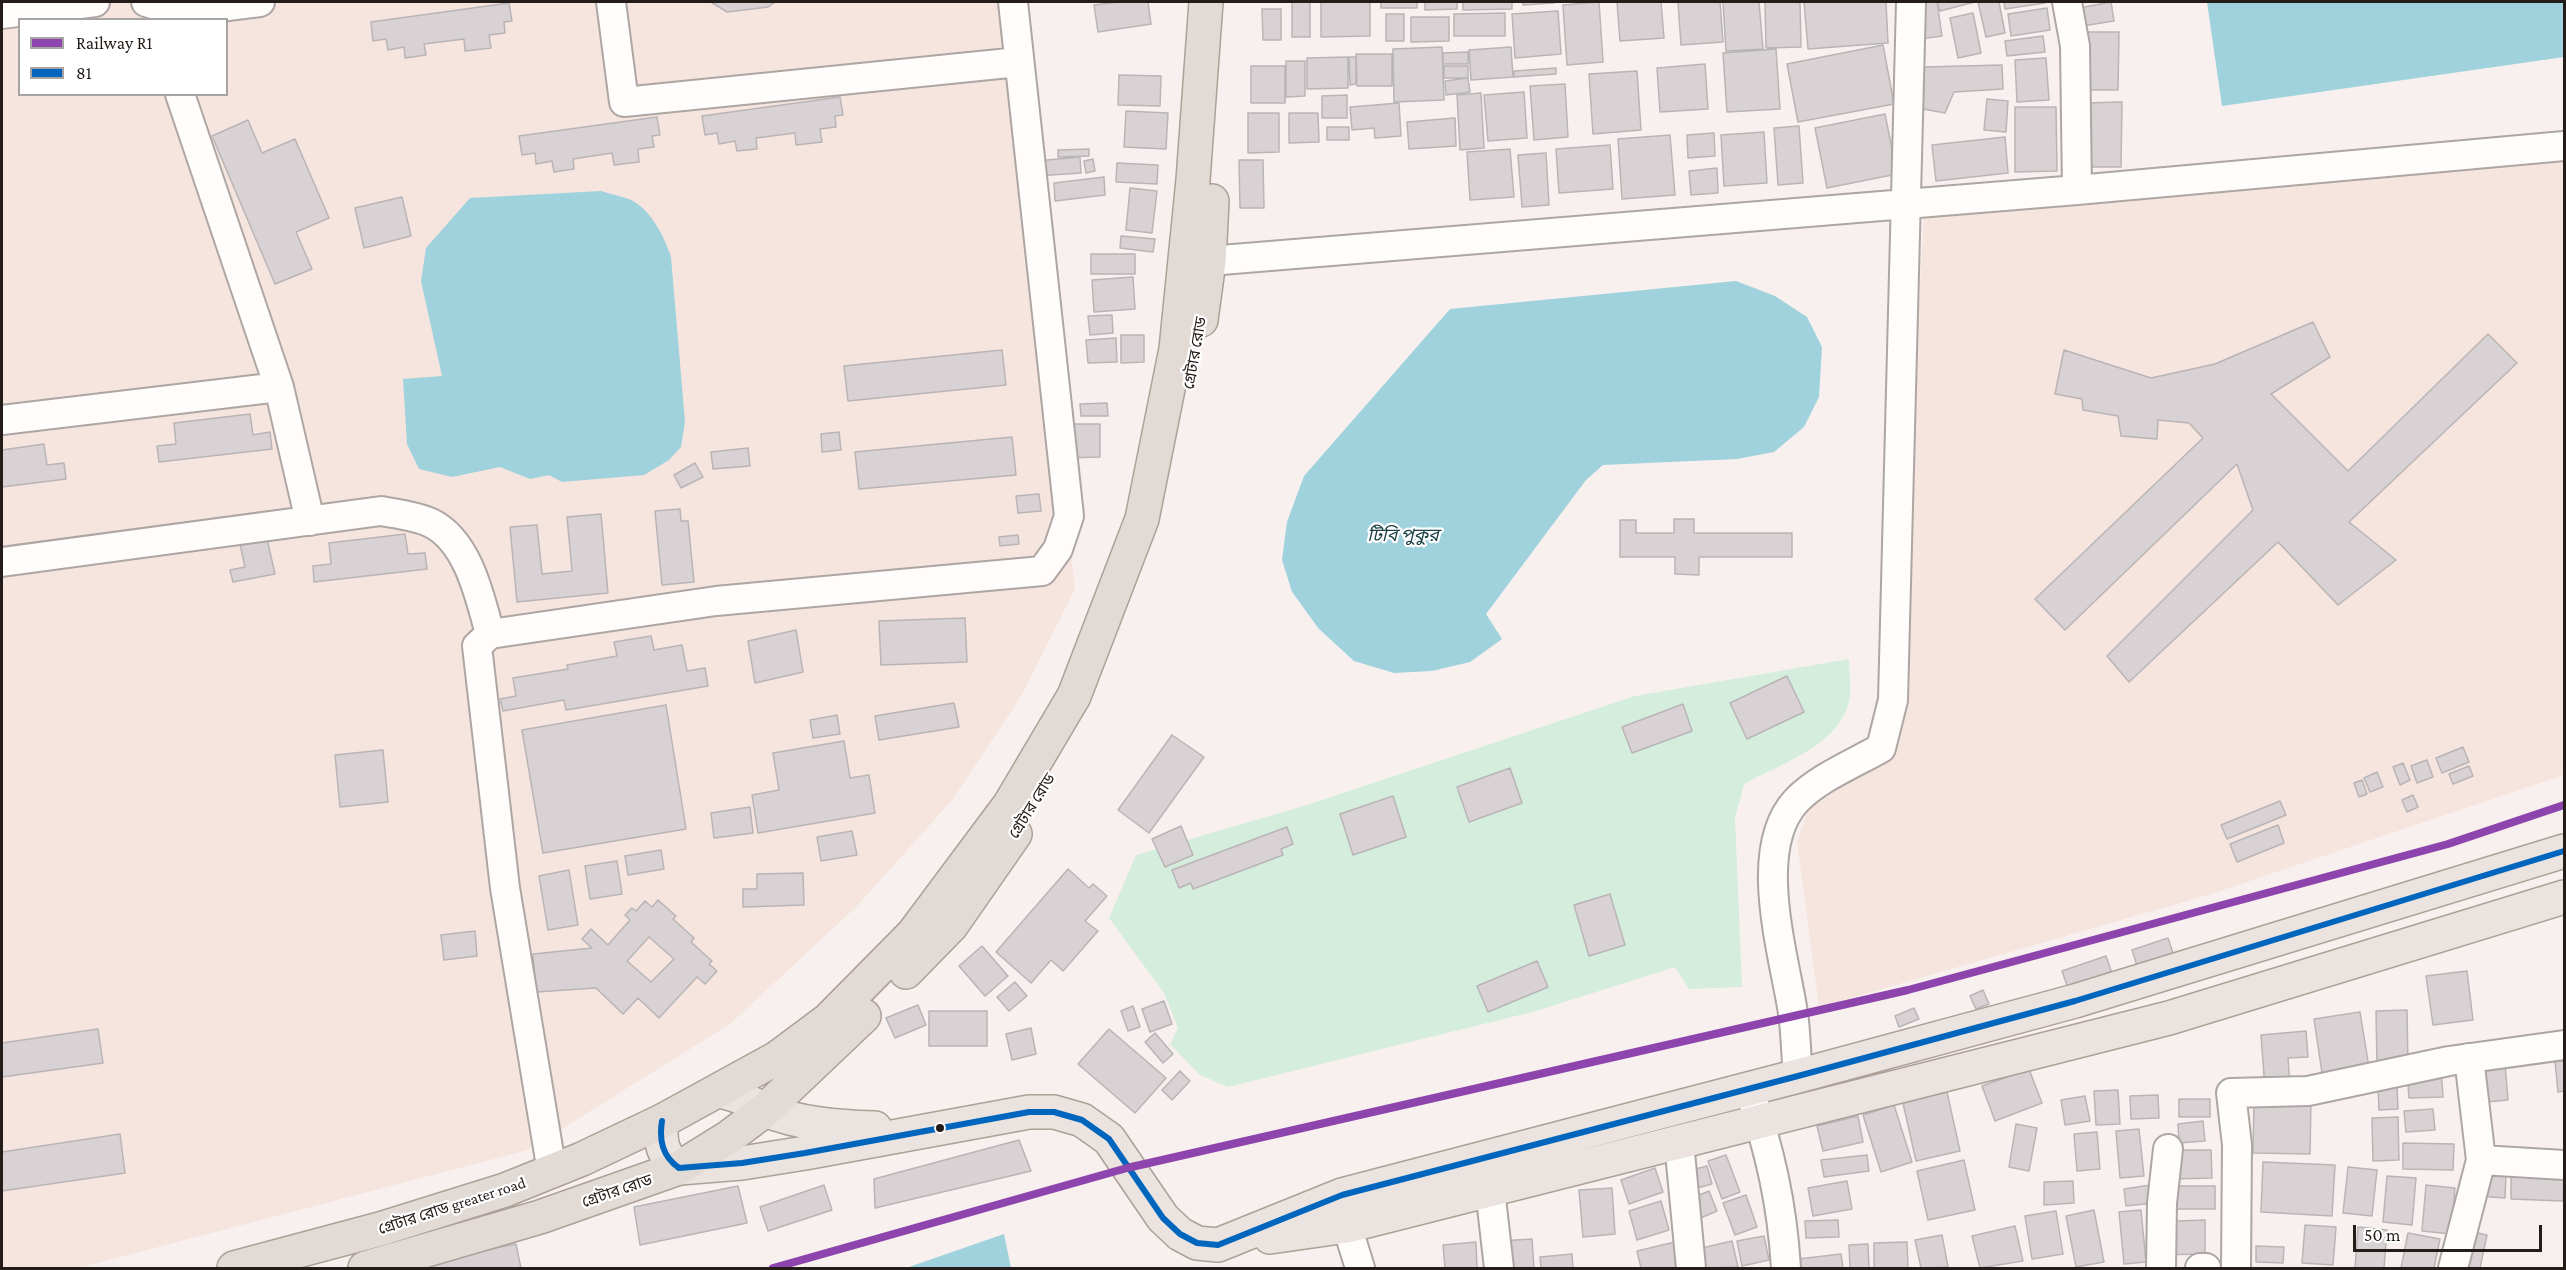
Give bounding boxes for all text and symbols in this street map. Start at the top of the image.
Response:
legend [18,18,228,96]
text: Railway R1 [76,33,153,53]
text: 81 [76,63,92,83]
street label: গ্রেটার রোড [1179,315,1211,391]
water label: টিবি পুকুর [1367,524,1439,546]
street label: গ্রেটার রোড [1004,770,1060,842]
unlabelled marker [934,1122,946,1134]
street label: গ্রেটার রোড [579,1170,655,1212]
street label: গ্রেটার রোড greater road [376,1173,528,1239]
scale bar [2356,1213,2545,1251]
text: 50 m [2364,1225,2401,1245]

